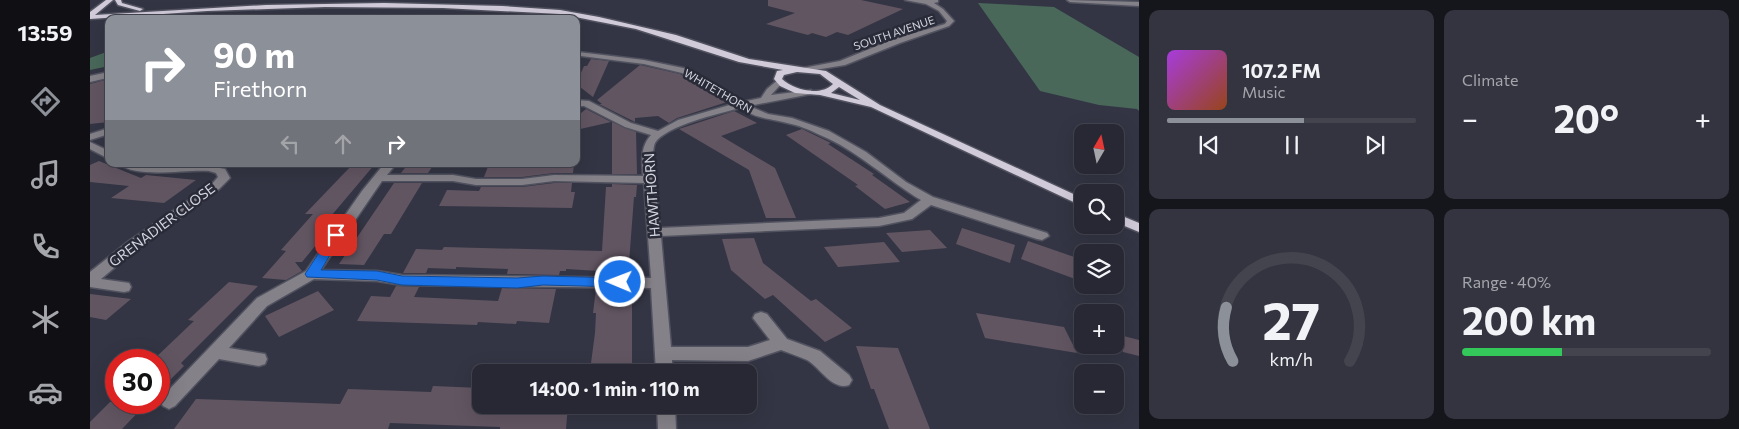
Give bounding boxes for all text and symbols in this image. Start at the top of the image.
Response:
street label: SOUTH AVENUE [852,13,936,52]
text: 13:59 [18,19,73,46]
text: 90 m [213,32,295,75]
icon: right [130,35,195,100]
text: 107.2 FM [1242,59,1321,82]
street label: WHITETHORN [682,66,754,115]
text: Climate [1462,70,1518,89]
text: Firethorn [213,75,307,102]
text: Music [1242,82,1286,101]
icon: directions [28,84,63,119]
text: 20° [1553,94,1619,141]
text: − [1462,101,1478,135]
text: + [1695,101,1711,135]
north arrow [1074,124,1124,174]
map controls [1074,124,1124,414]
icon: left [276,130,304,158]
icon: ahead [329,130,357,158]
icon: right [382,130,410,158]
icon: previous [1195,131,1223,159]
icon: pause [1278,131,1306,159]
icon: next [1361,131,1389,159]
street label: HAWTHORN [640,152,663,238]
icon: music [28,157,63,192]
street label: GRENADIER CLOSE [105,179,218,270]
button: search [1074,184,1124,234]
pin [315,214,357,256]
icon: arrive [322,221,350,249]
icon: phone [28,229,63,264]
button: layers [1074,244,1124,294]
position arrow [593,255,645,307]
text: Range · 40% [1462,272,1551,291]
text: 27 [1263,287,1320,351]
text: 200 km [1462,296,1596,343]
icon: climate [28,302,63,337]
button: + [1074,304,1124,354]
text: km/h [1270,348,1313,370]
speed limit sign: 30 [105,349,170,414]
button: − [1074,364,1124,414]
icon: car [28,375,63,410]
text: 14:00 · 1 min · 110 m [529,377,700,400]

